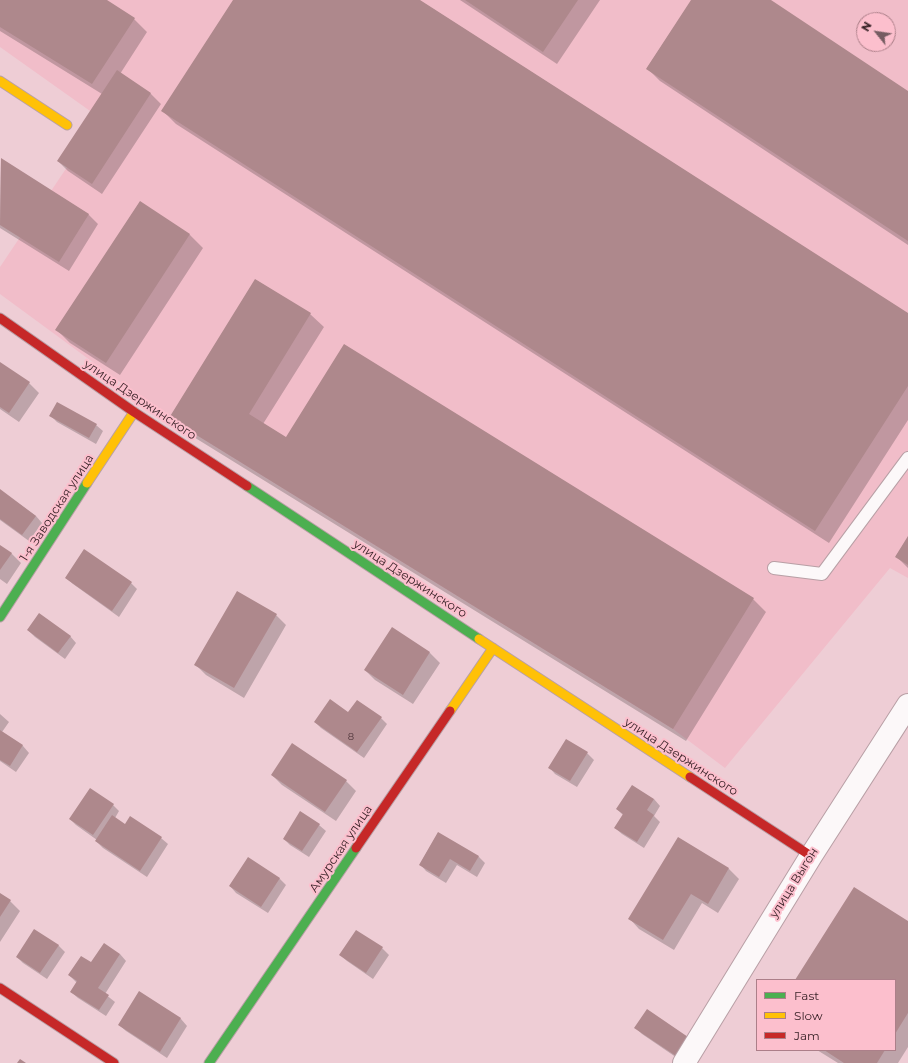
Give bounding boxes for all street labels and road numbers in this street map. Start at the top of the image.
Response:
street label: улица Дзержинского [81,357,199,443]
street label: 1-я Заводская улица [17,452,97,564]
street label: улица Дзержинского [351,537,469,621]
street label: улица Дзержинского [622,715,740,799]
street label: Амурская улица [307,803,375,895]
street label: улица Выгон [767,845,821,921]

